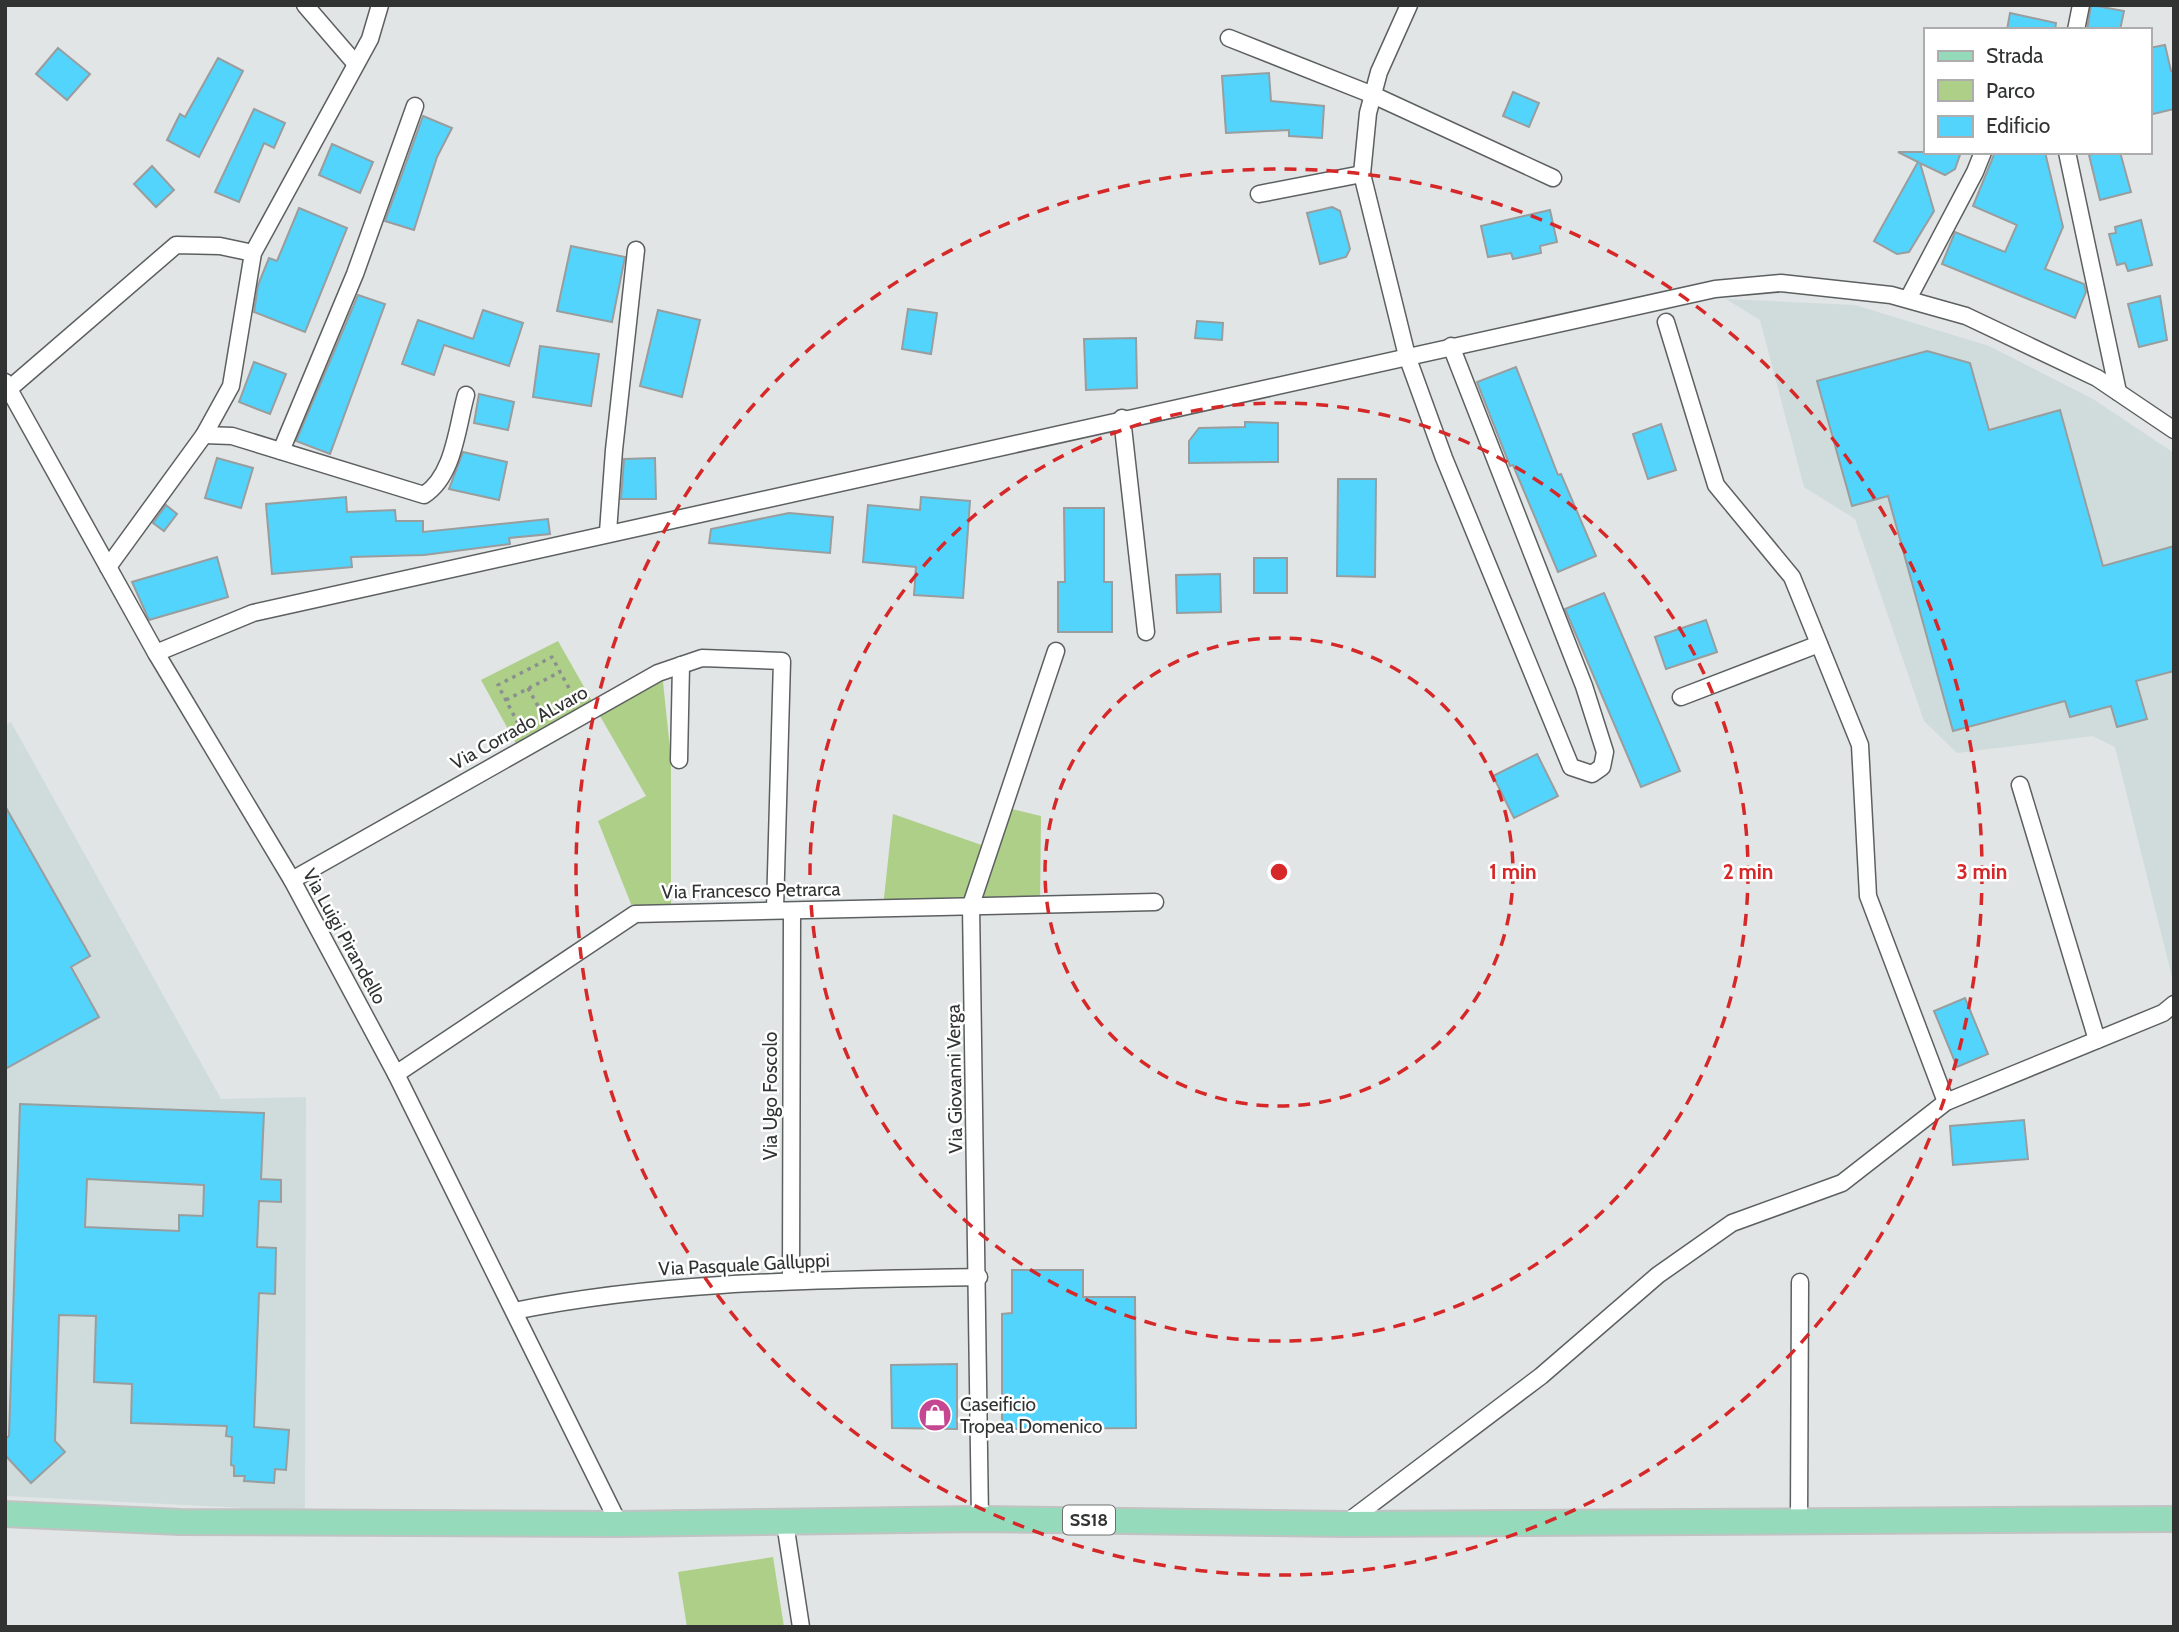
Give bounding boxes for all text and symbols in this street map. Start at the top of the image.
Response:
legend [1924,28,2151,154]
text: Strada [1986,43,2043,68]
text: Parco [1986,78,2035,103]
text: Edificio [1986,113,2050,138]
street label: Via Corrado ALvaro [447,680,592,775]
text: 1 min [1489,859,1537,884]
text: 2 min [1723,859,1773,884]
text: 3 min [1957,859,2007,884]
centre of rings [1267,860,1291,884]
street label: Via Luigi Pirandello [298,864,391,1008]
street label: Via Francesco Petrarca [661,877,841,904]
street label: Via Giovanni Verga [942,1004,967,1154]
street label: Via Ugo Foscolo [759,1032,782,1160]
street label: Via Pasquale Galluppi [658,1249,830,1280]
place label: Caseificio Tropea Domenico [960,1393,1103,1438]
shop icon: Caseificio Tropea Domenico [916,1396,954,1434]
road number: SS18 [1063,1506,1115,1534]

